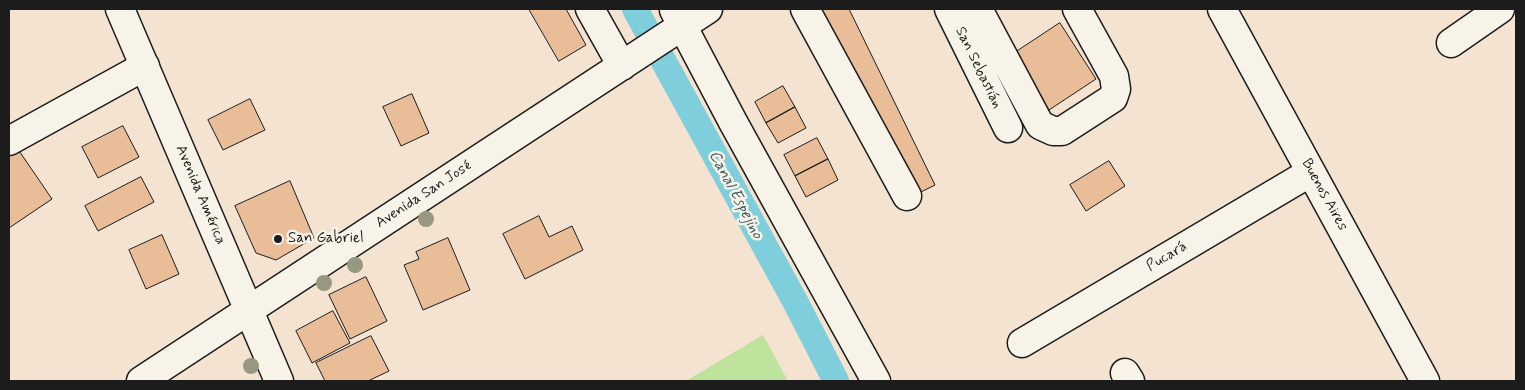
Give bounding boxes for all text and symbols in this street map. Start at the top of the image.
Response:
street label: San Sebastián [950,24,1006,112]
street label: Avenida América [171,143,229,247]
water label: Canal Espejino [704,148,766,242]
street label: Buenos Aires [1297,156,1351,234]
street label: Avenida San José [373,157,475,233]
place label: San Gabriel [288,230,364,248]
marker: San Gabriel [272,233,284,245]
street label: Pucará [1143,238,1191,276]

